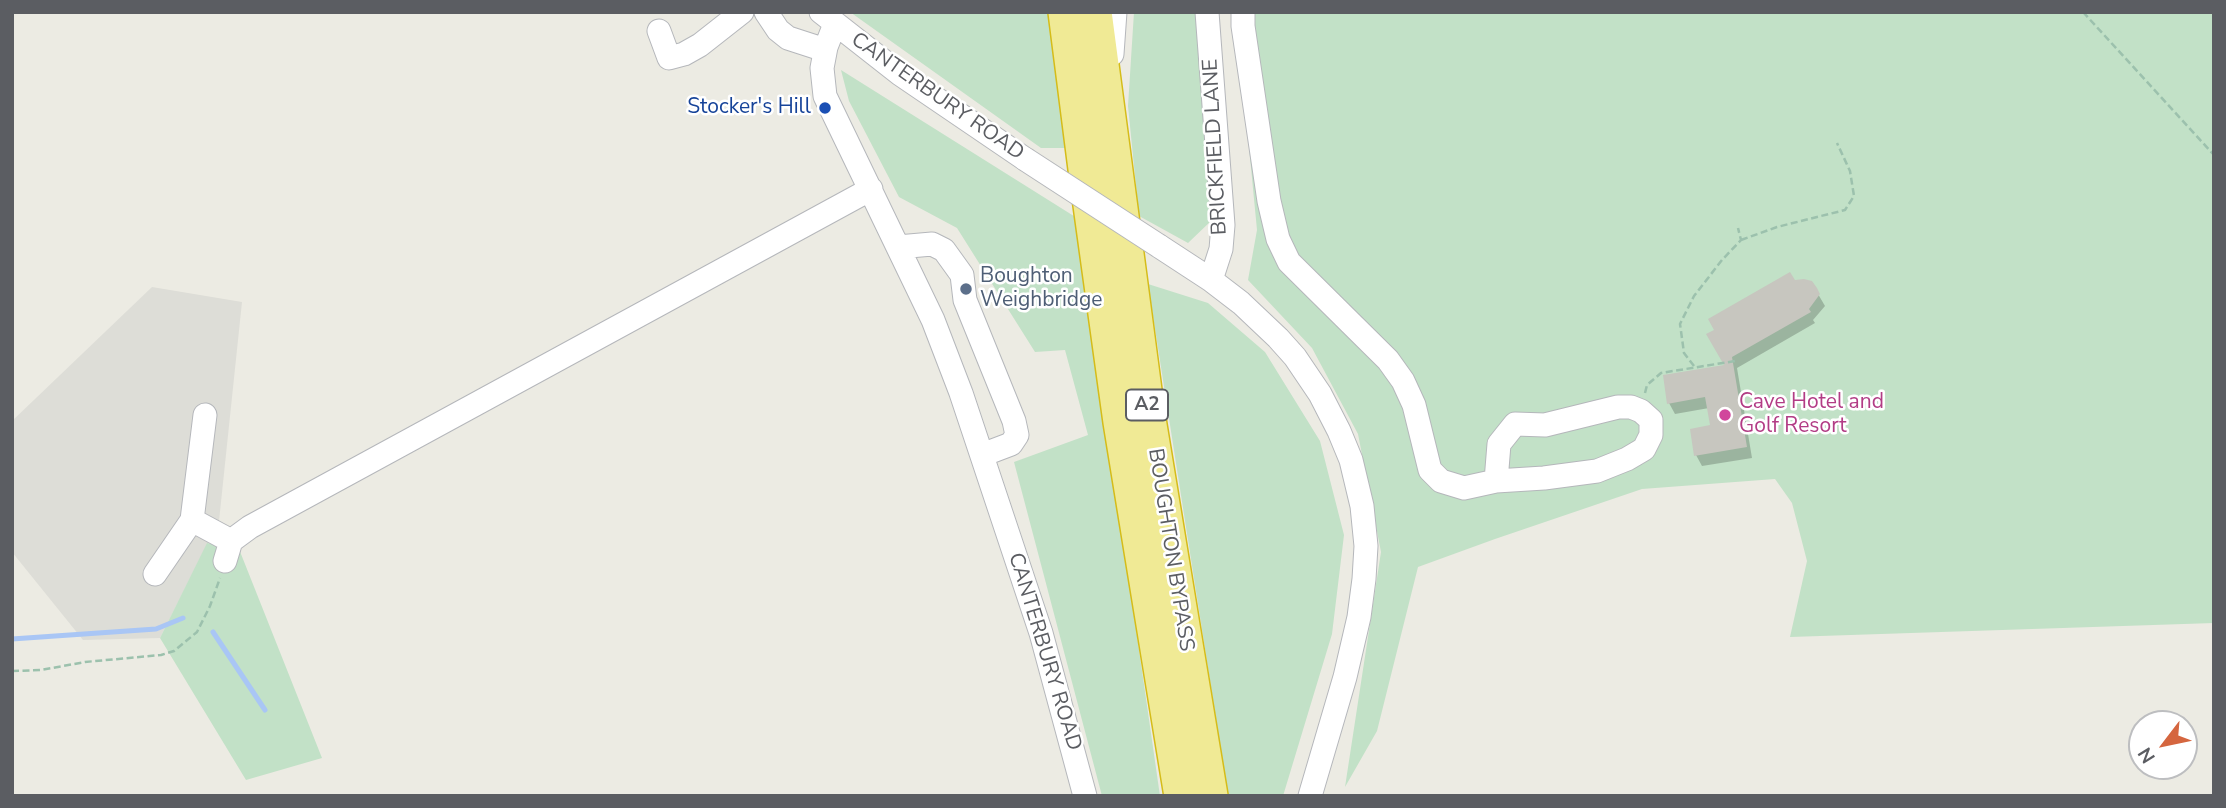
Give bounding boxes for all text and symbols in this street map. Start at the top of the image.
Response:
street label: CANTERBURY ROAD [846,28,1028,166]
street label: BRICKFIELD LANE [1199,58,1233,236]
place label: Stocker's Hill [687,95,811,121]
marker: Stocker's Hill [817,100,833,116]
place label: Boughton Weighbridge [980,264,1103,314]
marker: Boughton Weighbridge [958,281,974,297]
road number: A2 [1126,390,1168,420]
place label: Cave Hotel and Golf Resort [1739,390,1884,440]
marker: Cave Hotel and Golf Resort [1717,407,1733,423]
street label: BOUGHTON BYPASS [1142,447,1198,653]
street label: CANTERBURY ROAD [1002,550,1086,754]
north arrow [2128,710,2198,780]
text: N [2132,742,2162,768]

